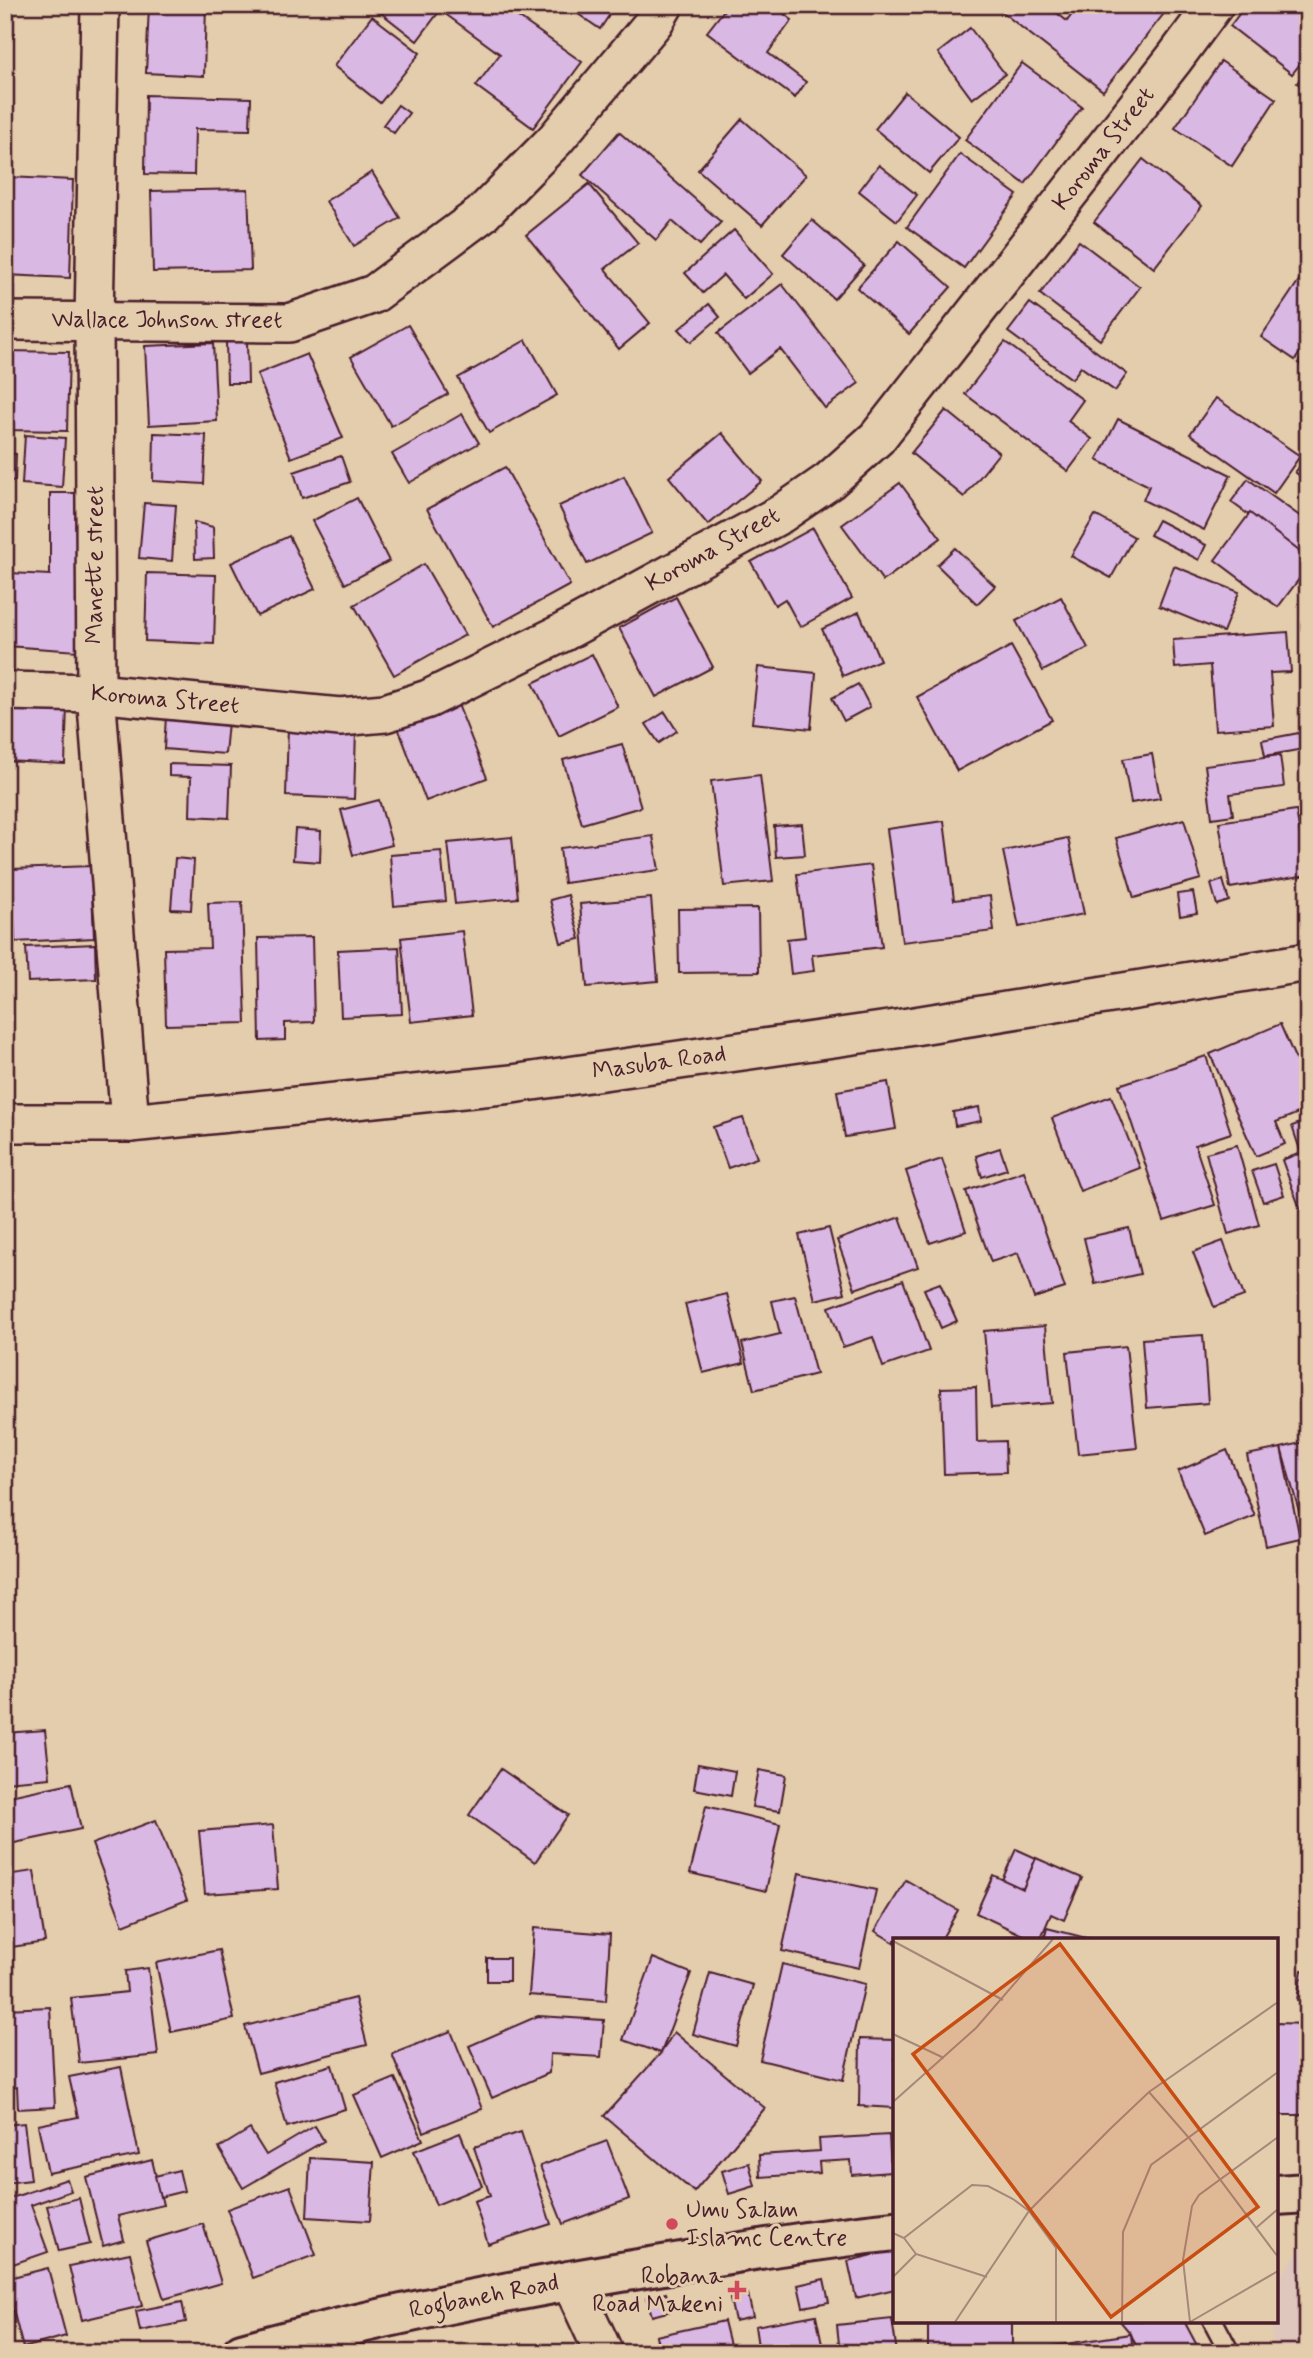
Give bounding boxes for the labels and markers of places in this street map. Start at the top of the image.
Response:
place label: Umu Salam Islamc Centre [686,2195,847,2254]
marker: Umu Salam Islamc Centre [664,2216,680,2232]
place label: Robana Road Makeni [592,2261,724,2320]
marker: Robana Road Makeni [729,2282,745,2298]

